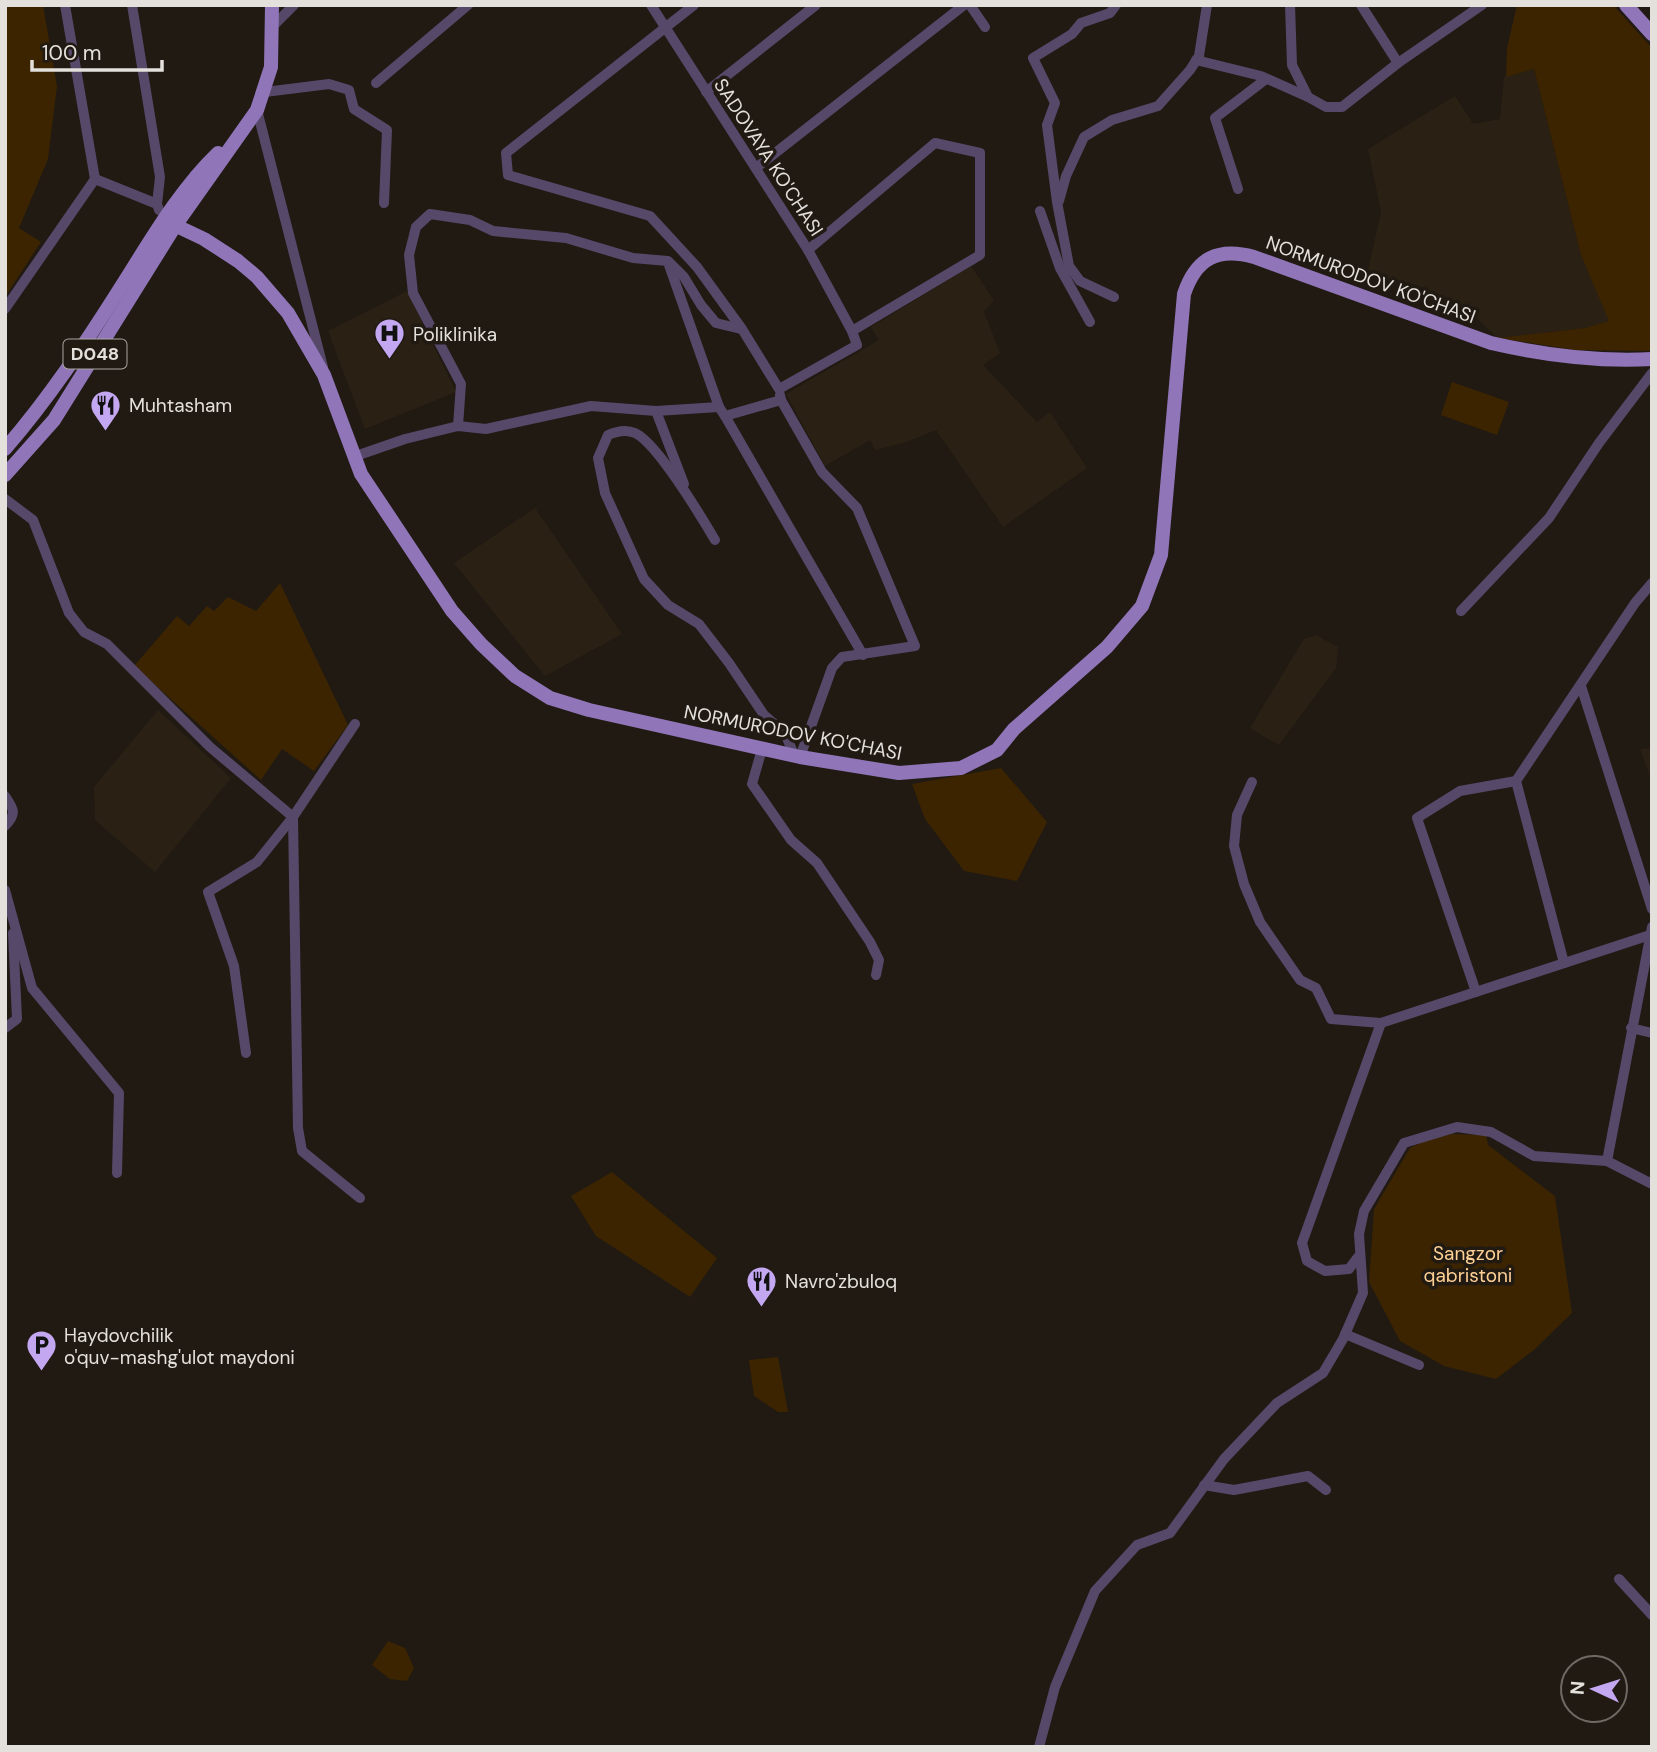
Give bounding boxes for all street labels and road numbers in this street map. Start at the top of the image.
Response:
street label: SADOVAYA KO'CHASI [708,74,829,241]
street label: NORMURODOV KO'CHASI [1263,230,1479,329]
road number: D048 [64,340,126,368]
street label: NORMURODOV KO'CHASI [682,699,904,766]

